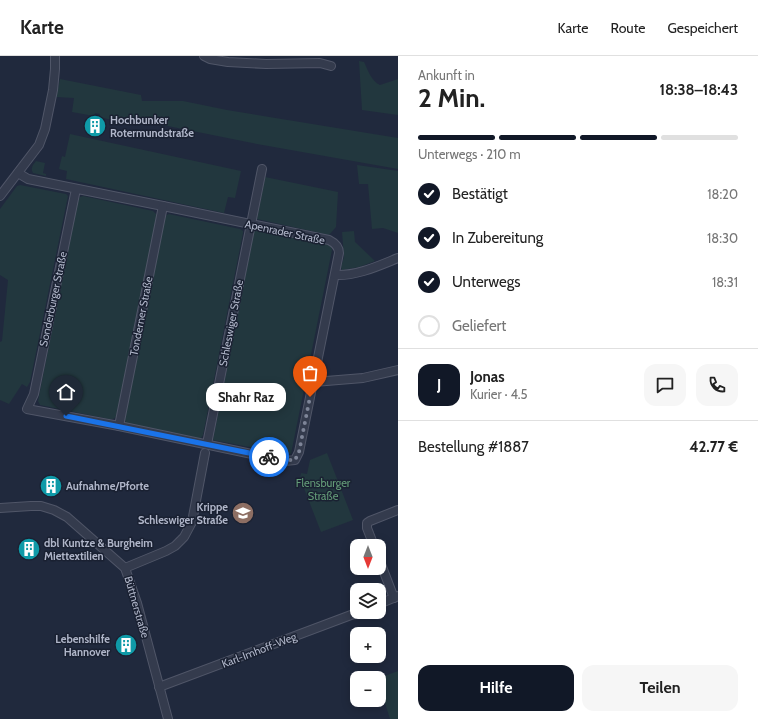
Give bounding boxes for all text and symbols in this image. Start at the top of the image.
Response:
text: Karte [20,16,64,39]
text: Karte [558,19,588,37]
text: Route [610,19,646,37]
text: Gespeichert [668,19,738,37]
text: Ankunft in [418,67,475,83]
text: 18:38–18:43 [660,81,738,99]
text: 2 Min. [418,82,485,114]
building icon: Hochbunker Rotermundstraße [82,113,108,139]
place label: Hochbunker Rotermundstraße [110,113,194,140]
text: Unterwegs · 210 m [418,146,521,162]
icon: check [418,183,440,205]
text: Bestätigt [452,185,508,203]
text: 18:20 [707,186,738,202]
street label: Apenrader Straße [244,217,327,247]
icon: check [418,227,440,249]
text: In Zubereitung [452,229,543,247]
text: 18:30 [707,230,738,246]
street label: Sonderburger Straße [36,250,70,348]
icon: check [418,271,440,293]
text: Unterwegs [452,273,520,291]
text: 18:31 [712,274,738,290]
street label: Tonderner Straße [126,275,156,357]
street label: Schleswiger Straße [216,278,246,368]
text: Geliefert [452,317,506,335]
pin [293,356,327,397]
icon: bag [299,362,321,384]
button: chat [644,364,686,406]
button: phone [696,364,738,406]
text: Jonas [470,368,505,386]
pin [49,375,83,416]
text: J [437,376,441,394]
icon: home [55,381,77,403]
callout: Shahr Raz [206,383,286,411]
text: Kurier · 4.5 [470,386,528,402]
text: Shahr Raz [218,389,274,405]
courier [249,437,289,477]
text: Bestellung #1887 [418,438,529,456]
text: 42.77 € [689,438,738,456]
icon: bike [258,446,280,468]
building icon: Aufnahme/Pforte [38,473,64,499]
park label: Flensburger Straße [296,476,351,503]
place label: Aufnahme/Pforte [66,479,149,493]
place label: Krippe Schleswiger Straße [138,500,228,527]
school or university icon: Krippe Schleswiger Straße [230,500,256,526]
building icon: dbl Kuntze & Burgheim Miettextilien [16,536,42,562]
place label: dbl Kuntze & Burgheim Miettextilien [44,536,153,563]
north arrow [350,539,386,575]
map controls [350,539,386,707]
street label: Büttnerstraße [121,574,153,640]
button: layers [350,583,386,619]
button: + [350,627,386,663]
street label: Karl-Imhoff-Weg [220,629,299,671]
place label: Lebenshilfe Hannover [55,632,110,659]
building icon: Lebenshilfe Hannover [113,632,139,658]
button: Hilfe [418,665,574,711]
button: Teilen [582,665,738,711]
button: − [350,671,386,707]

